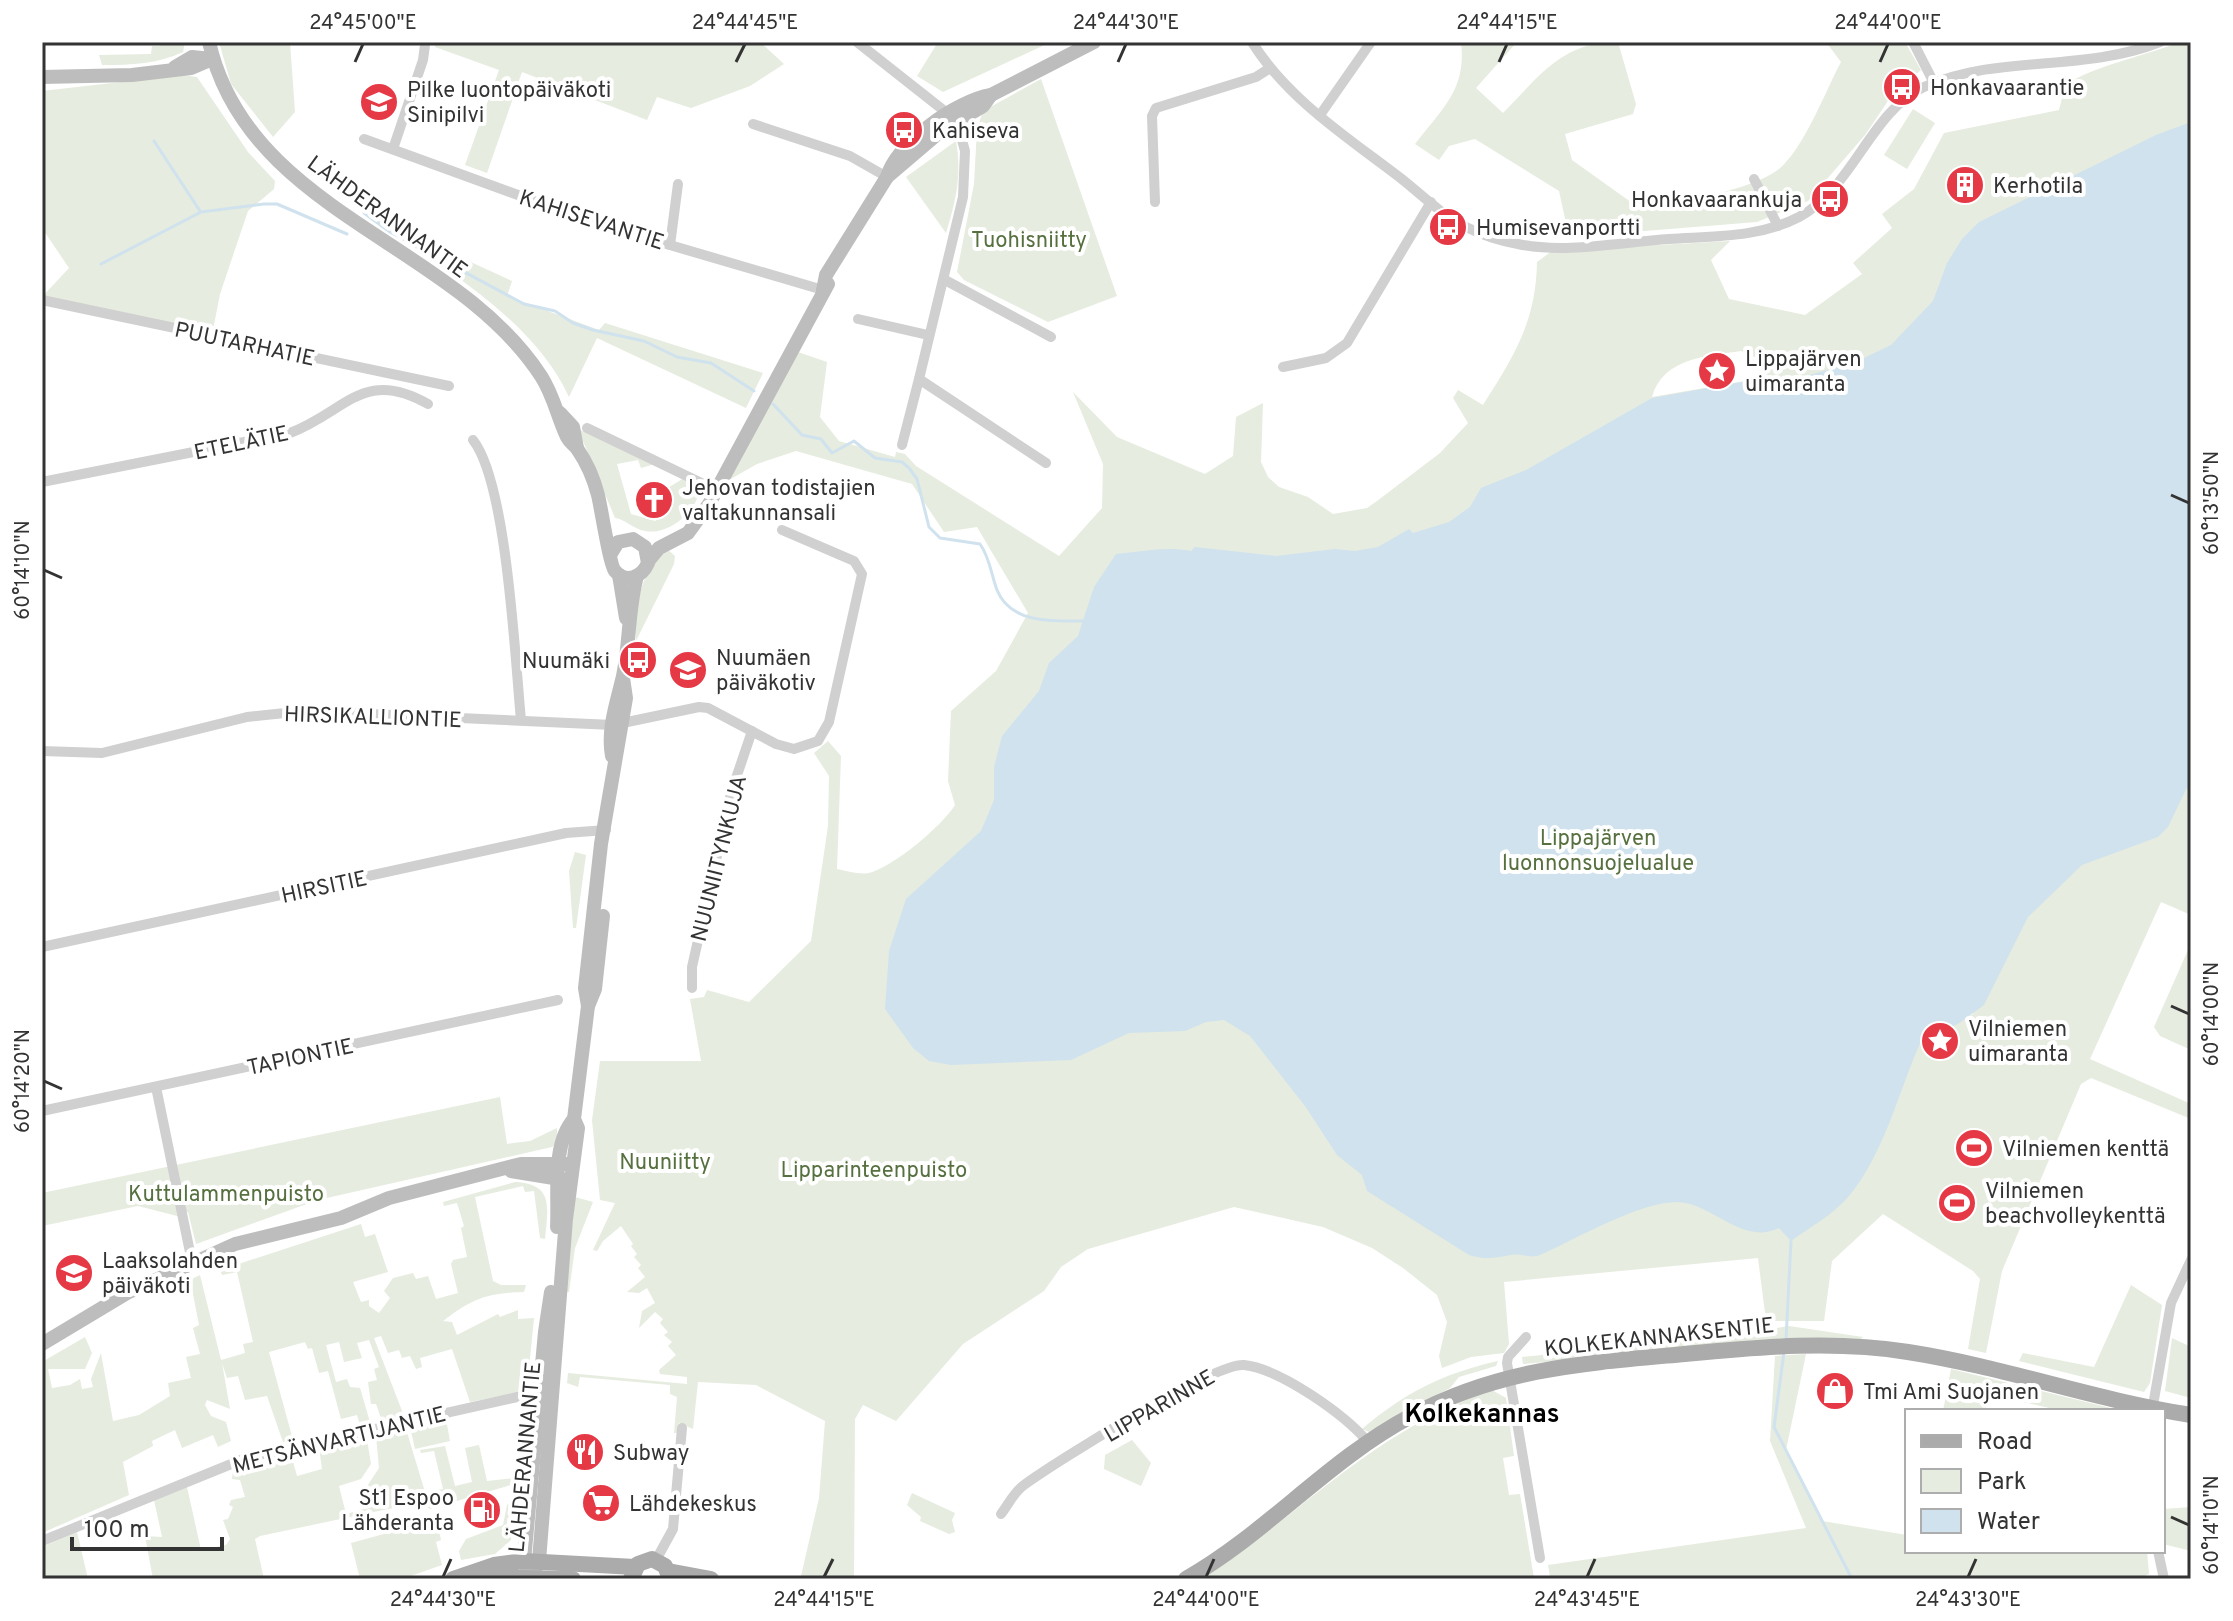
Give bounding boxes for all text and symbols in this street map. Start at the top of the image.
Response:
text: 24°45'00"E [309,11,417,37]
text: 24°44'45"E [692,11,798,37]
text: 24°44'30"E [1073,11,1179,37]
text: 24°44'15"E [1456,11,1558,37]
text: 24°44'00"E [1834,11,1942,37]
bus stop icon: Honkavaarantie [1881,66,1923,108]
place label: Honkavaarantie [1930,76,2084,103]
place label: Pilke luontopäiväkoti Sinipilvi [407,78,611,130]
school or university icon: Pilke luontopäiväkoti Sinipilvi [358,81,400,123]
bus stop icon: Kahiseva [883,109,925,151]
place label: Kahiseva [932,119,1020,146]
street label: LÄHDERANNANTIE [301,149,473,285]
building icon: Kerhotila [1944,164,1986,206]
place label: Kerhotila [1993,174,2083,201]
bus stop icon: Honkavaarankuja [1809,178,1851,220]
street label: KAHISEVANTIE [515,185,667,258]
place label: Honkavaarankuja [1631,188,1802,215]
bus stop icon: Humisevanportti [1427,206,1469,248]
place label: Humisevanportti [1476,216,1640,243]
park label: Tuohisniitty [971,228,1087,255]
street label: PUUTARHATIE [172,317,317,374]
place label: Lippajärven uimaranta [1745,347,1862,399]
place icon: Lippajärven uimaranta [1696,350,1738,392]
street label: ETELÄTIE [191,419,291,468]
text: 60°13'50"N [2200,451,2226,555]
place label: Jehovan todistajien valtakunnansali [682,476,876,528]
church icon: Jehovan todistajien valtakunnansali [633,479,675,521]
text: 60°14'10"N [11,520,37,620]
bus stop icon: Nuumäki [617,639,659,681]
place label: Nuumäen päiväkotiv [716,646,816,698]
place label: Nuumäki [522,649,610,676]
school or university icon: Nuumäen päiväkotiv [667,649,709,691]
street label: HIRSIKALLIONTIE [283,702,462,735]
street label: NUUNIITYNKUJA [687,773,754,945]
park label: Lippajärven luonnonsuojelualue [1502,826,1694,878]
street label: HIRSITIE [279,866,370,911]
text: 60°14'00"N [2200,962,2226,1066]
place label: Vilniemen uimaranta [1968,1017,2068,1069]
place icon: Vilniemen uimaranta [1919,1020,1961,1062]
text: 60°14'20"N [11,1029,37,1133]
street label: TAPIONTIE [245,1034,356,1083]
sports icon: Vilniemen kenttä [1953,1127,1995,1169]
place label: Vilniemen kenttä [2002,1137,2169,1164]
park label: Nuuniitty [619,1150,711,1177]
park label: Lipparinteenpuisto [781,1158,967,1185]
place label: Vilniemen beachvolleykenttä [1985,1179,2165,1231]
park label: Kuttulammenpuisto [128,1182,324,1209]
sports icon: Vilniemen beachvolleykenttä [1936,1182,1978,1224]
place label: Laaksolahden päiväkoti [102,1249,238,1301]
school or university icon: Laaksolahden päiväkoti [53,1252,95,1294]
street label: KOLKEKANNAKSENTIE [1543,1313,1776,1364]
street label: LÄHDERANNANTIE [503,1360,548,1554]
street label: LIPPARINNE [1100,1365,1220,1450]
shop icon: Tmi Ami Suojanen [1814,1370,1856,1412]
place label: Tmi Ami Suojanen [1863,1380,2039,1407]
district label: Kolkekannas [1404,1399,1560,1432]
street label: METSÄNVARTIJANTIE [230,1400,449,1481]
legend [1905,1409,2165,1553]
text: Road [1977,1428,2033,1458]
restaurant icon: Subway [564,1431,606,1473]
place label: Subway [613,1441,689,1468]
text: Park [1977,1468,2027,1498]
text: 60°14'10"N [2200,1475,2226,1575]
supermarket icon: Lähdekeskus [580,1482,622,1524]
place label: St1 Espoo Lähderanta [341,1486,454,1538]
fuel station icon: St1 Espoo Lähderanta [461,1489,503,1531]
place label: Lähdekeskus [629,1492,757,1519]
scale bar [72,1501,222,1551]
text: Water [1977,1508,2040,1538]
text: 100 m [84,1516,150,1546]
text: 24°44'30"E [390,1588,496,1614]
text: 24°44'15"E [773,1588,875,1614]
text: 24°44'00"E [1152,1588,1260,1614]
text: 24°43'45"E [1534,1588,1640,1614]
text: 24°43'30"E [1915,1588,2021,1614]

